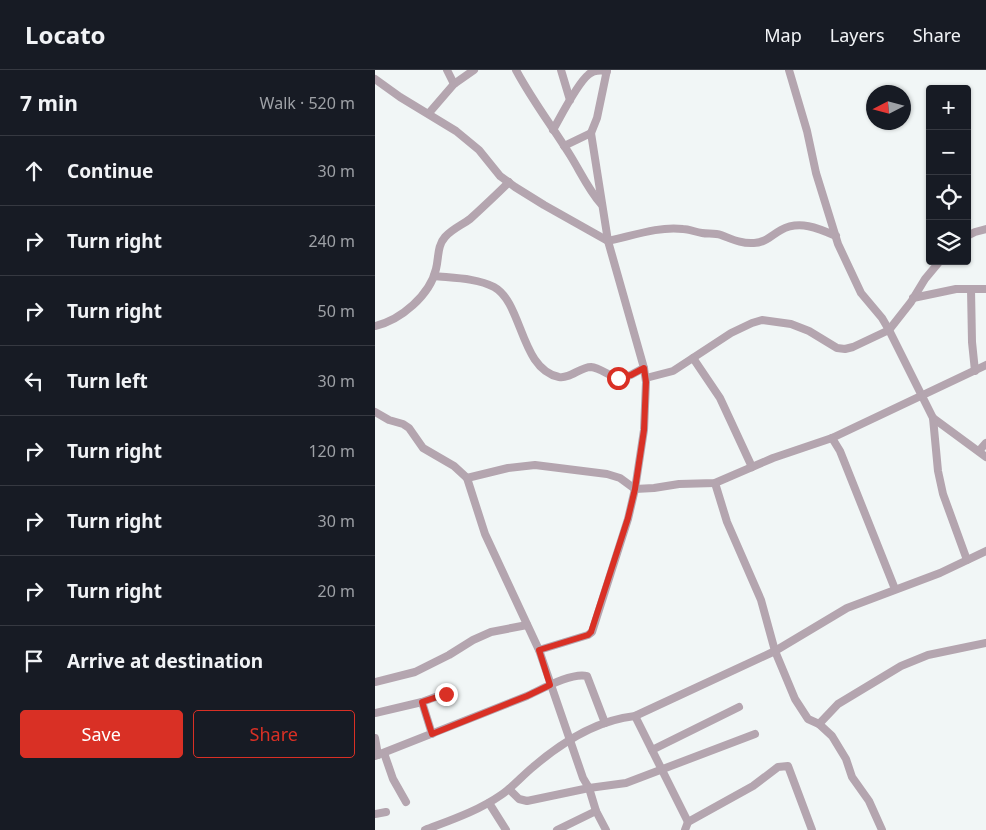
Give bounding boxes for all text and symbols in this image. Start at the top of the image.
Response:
text: Locato [25,18,106,51]
text: Map [764,23,802,47]
text: Layers [830,23,885,47]
text: Share [913,23,961,47]
north arrow [866,85,911,130]
map controls [926,85,971,265]
button: + [926,85,971,130]
text: 7 min [20,89,78,117]
text: Walk · 520 m [260,92,355,114]
button: − [926,130,971,175]
icon: ahead [20,157,48,185]
text: Continue [67,158,153,184]
text: 30 m [318,160,355,182]
button: locate [926,175,971,220]
button: layers [926,220,971,265]
icon: right [20,227,48,255]
text: Turn right [67,228,162,254]
text: 240 m [308,230,355,252]
icon: right [20,297,48,325]
text: Turn right [67,298,162,324]
text: 50 m [318,300,355,322]
icon: left [20,367,48,395]
route start [607,367,630,390]
text: Turn left [67,368,148,394]
text: 30 m [318,370,355,392]
icon: right [20,437,48,465]
text: Turn right [67,438,162,464]
text: 120 m [308,440,355,462]
icon: right [20,507,48,535]
text: Turn right [67,508,162,534]
text: 30 m [318,510,355,532]
icon: right [20,577,48,605]
text: Turn right [67,578,162,604]
text: 20 m [318,580,355,602]
icon: arrive [20,647,48,675]
text: Arrive at destination [67,648,263,674]
route end [435,683,458,706]
button: Save [20,710,183,758]
button: Share [193,710,355,758]

